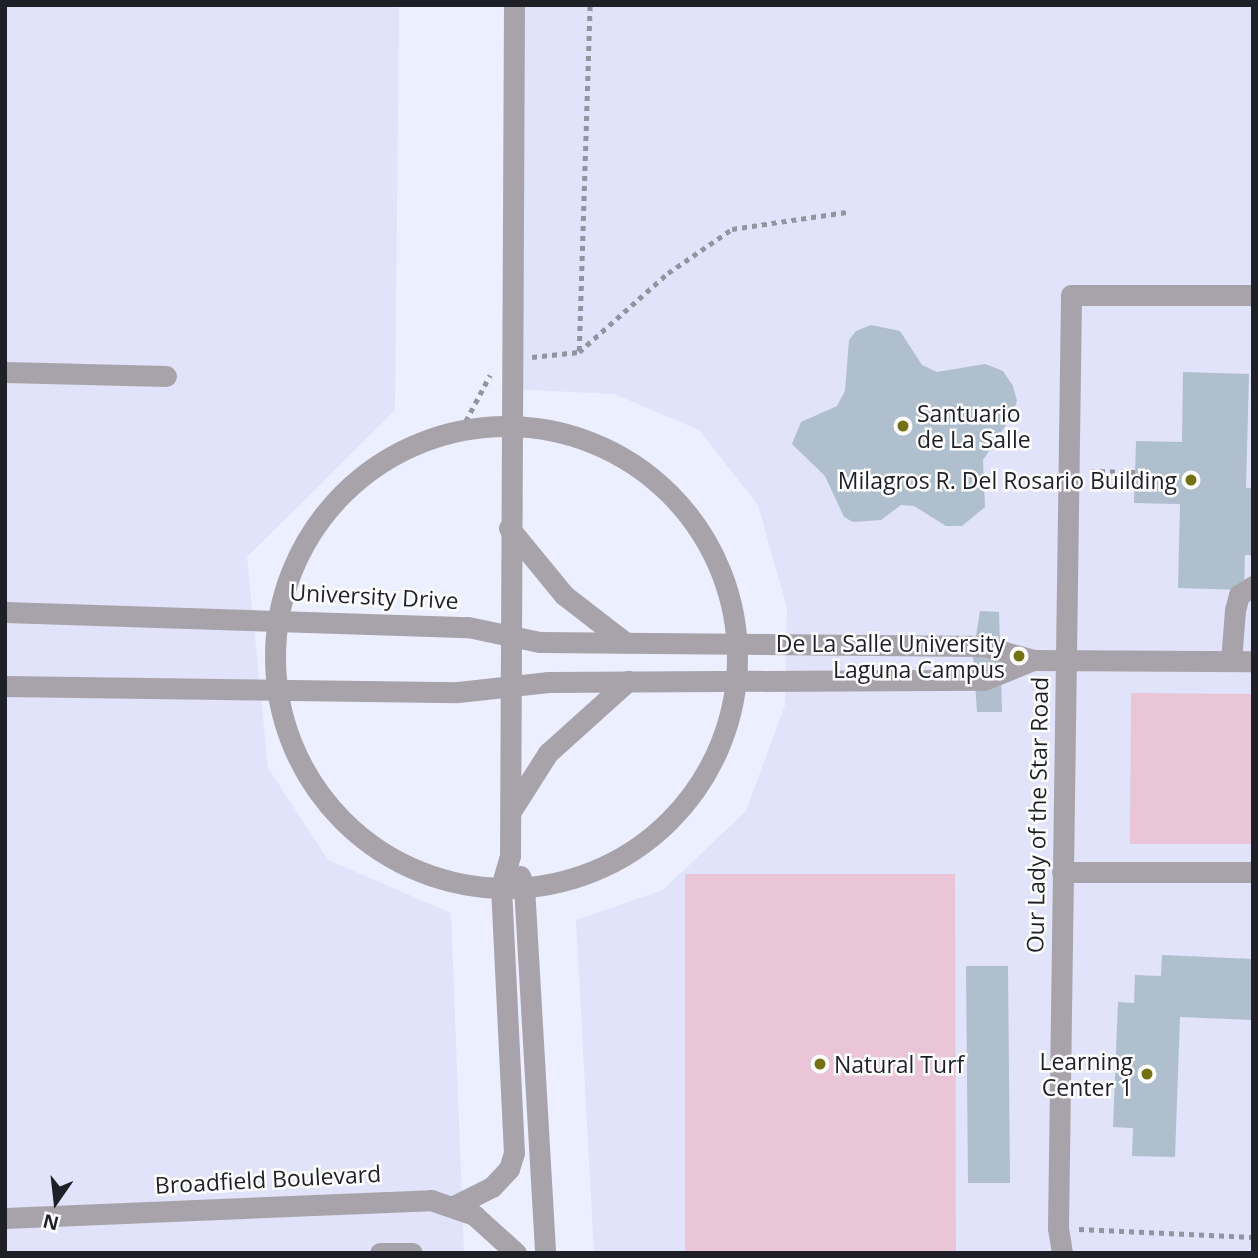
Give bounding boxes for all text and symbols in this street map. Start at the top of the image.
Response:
place label: Santuario de La Salle [917,399,1031,453]
marker: Santuario de La Salle [895,418,911,434]
place label: Milagros R. Del Rosario Building [838,466,1177,494]
marker: Milagros R. Del Rosario Building [1183,472,1199,488]
street label: University Drive [289,578,459,614]
place label: De La Salle University Laguna Campus [776,629,1005,683]
marker: De La Salle University Laguna Campus [1011,648,1027,664]
street label: Our Lady of the Star Road [1021,677,1053,953]
place label: Learning Center 1 [1039,1047,1133,1101]
place label: Natural Turf [834,1050,964,1078]
marker: Natural Turf [812,1056,828,1072]
marker: Learning Center 1 [1139,1066,1155,1082]
street label: Broadfield Boulevard [154,1159,382,1199]
north arrow [21,1167,91,1237]
text: N [40,1208,62,1237]

